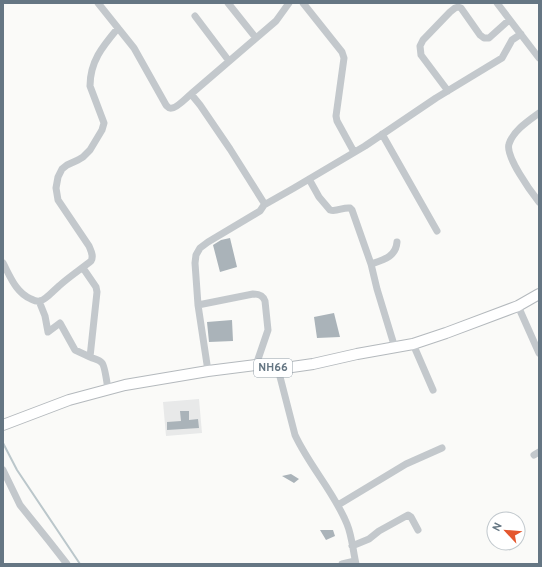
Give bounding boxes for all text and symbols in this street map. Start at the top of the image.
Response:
road number: NH66 [254,359,292,377]
north arrow [486,511,526,551]
text: N [490,520,506,534]

